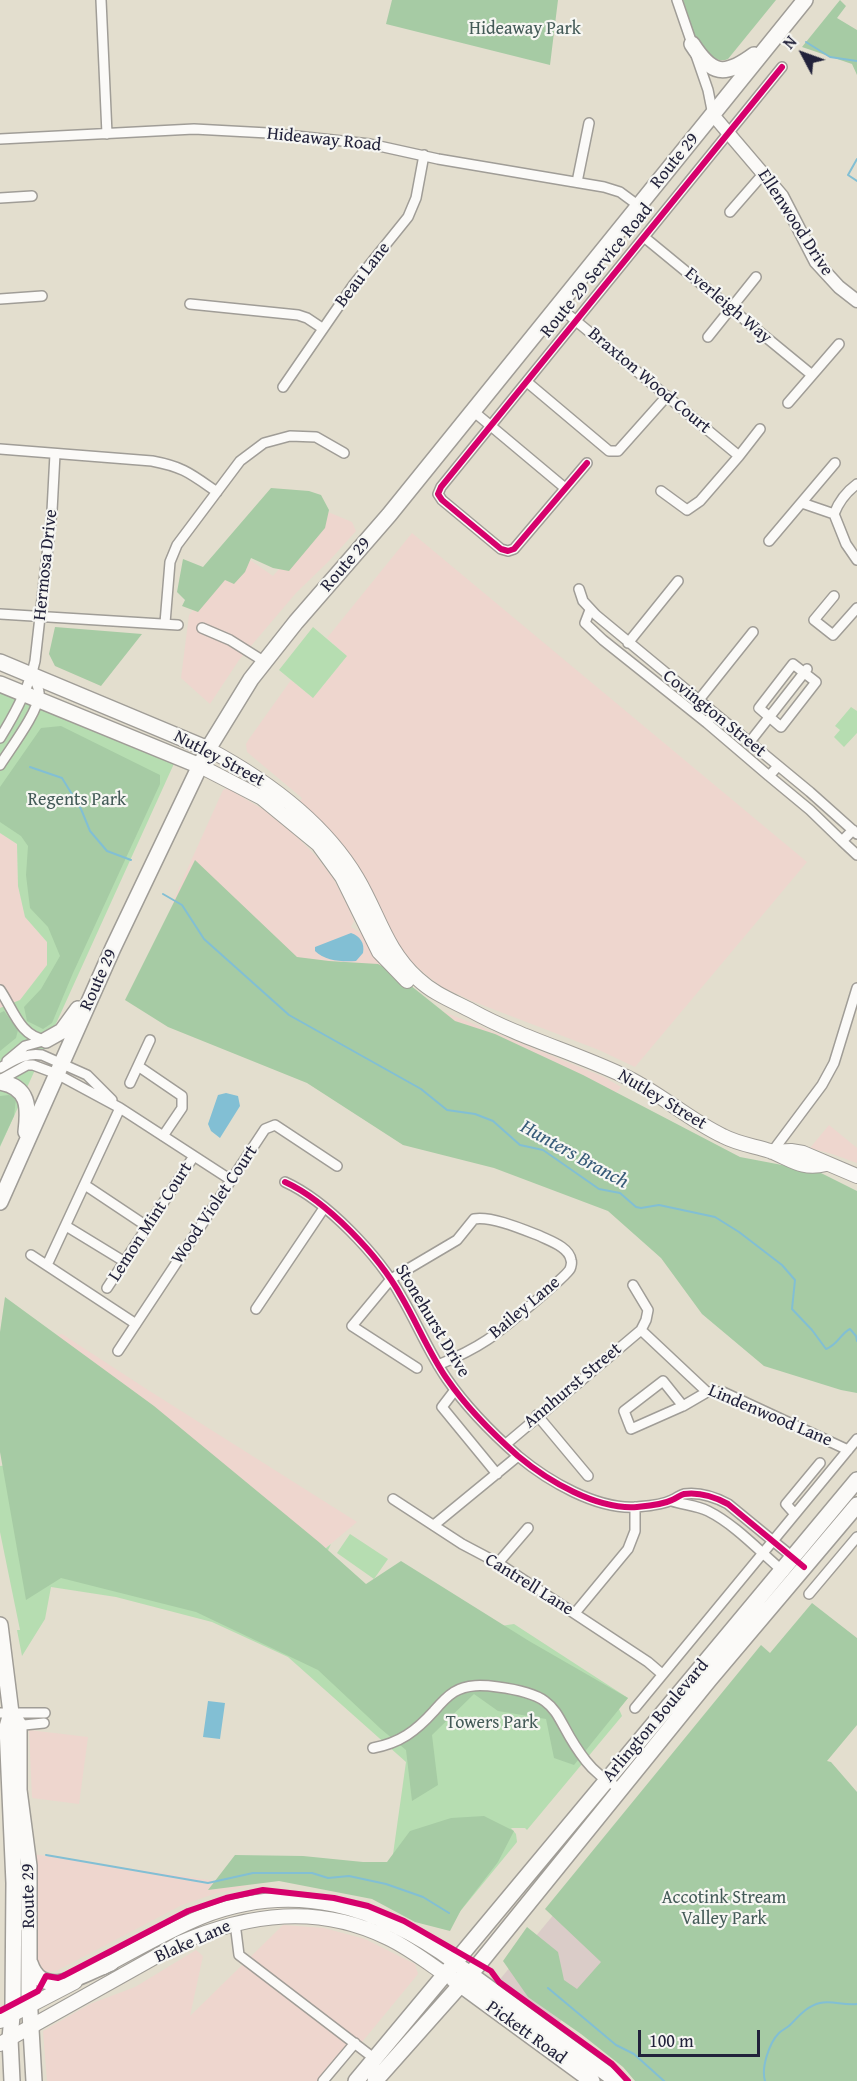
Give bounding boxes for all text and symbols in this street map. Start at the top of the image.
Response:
park label: Hideaway Park [469,18,581,40]
north arrow [773,24,833,84]
text: N [777,30,802,54]
street label: Hideaway Road [266,123,382,157]
street label: Route 29 [646,129,704,193]
street label: Ellenwood Drive [753,166,837,280]
street label: Route 29 Service Road [536,200,658,342]
street label: Beau Lane [331,238,395,312]
street label: Everleigh Way [680,263,776,349]
street label: Braxton Wood Court [583,323,715,439]
street label: Hermosa Drive [29,508,63,622]
street label: Route 29 [316,533,376,597]
street label: Covington Street [658,666,770,762]
street label: Nutley Street [170,726,268,792]
park label: Regents Park [28,789,126,811]
street label: Route 29 [76,946,122,1014]
street label: Nutley Street [614,1065,710,1135]
water label: Hunters Branch [516,1115,632,1195]
street label: Wood Violet Court [167,1141,263,1269]
street label: Lemon Mint Court [104,1158,198,1286]
street label: Stonehurst Drive [390,1261,474,1381]
street label: Bailey Lane [485,1272,565,1344]
street label: Annhurst Street [520,1339,626,1433]
street label: Lindenwood Lane [705,1380,835,1452]
street label: Cantrell Lane [481,1549,577,1621]
street label: Arlington Boulevard [598,1655,714,1787]
park label: Towers Park [446,1712,538,1734]
street label: Route 29 [18,1863,40,1929]
park label: Accotink Stream Valley Park [662,1887,786,1930]
street label: Blake Lane [152,1916,234,1968]
street label: Pickett Road [482,1997,570,2069]
scale bar [641,2018,762,2056]
text: 100 m [649,2027,694,2054]

